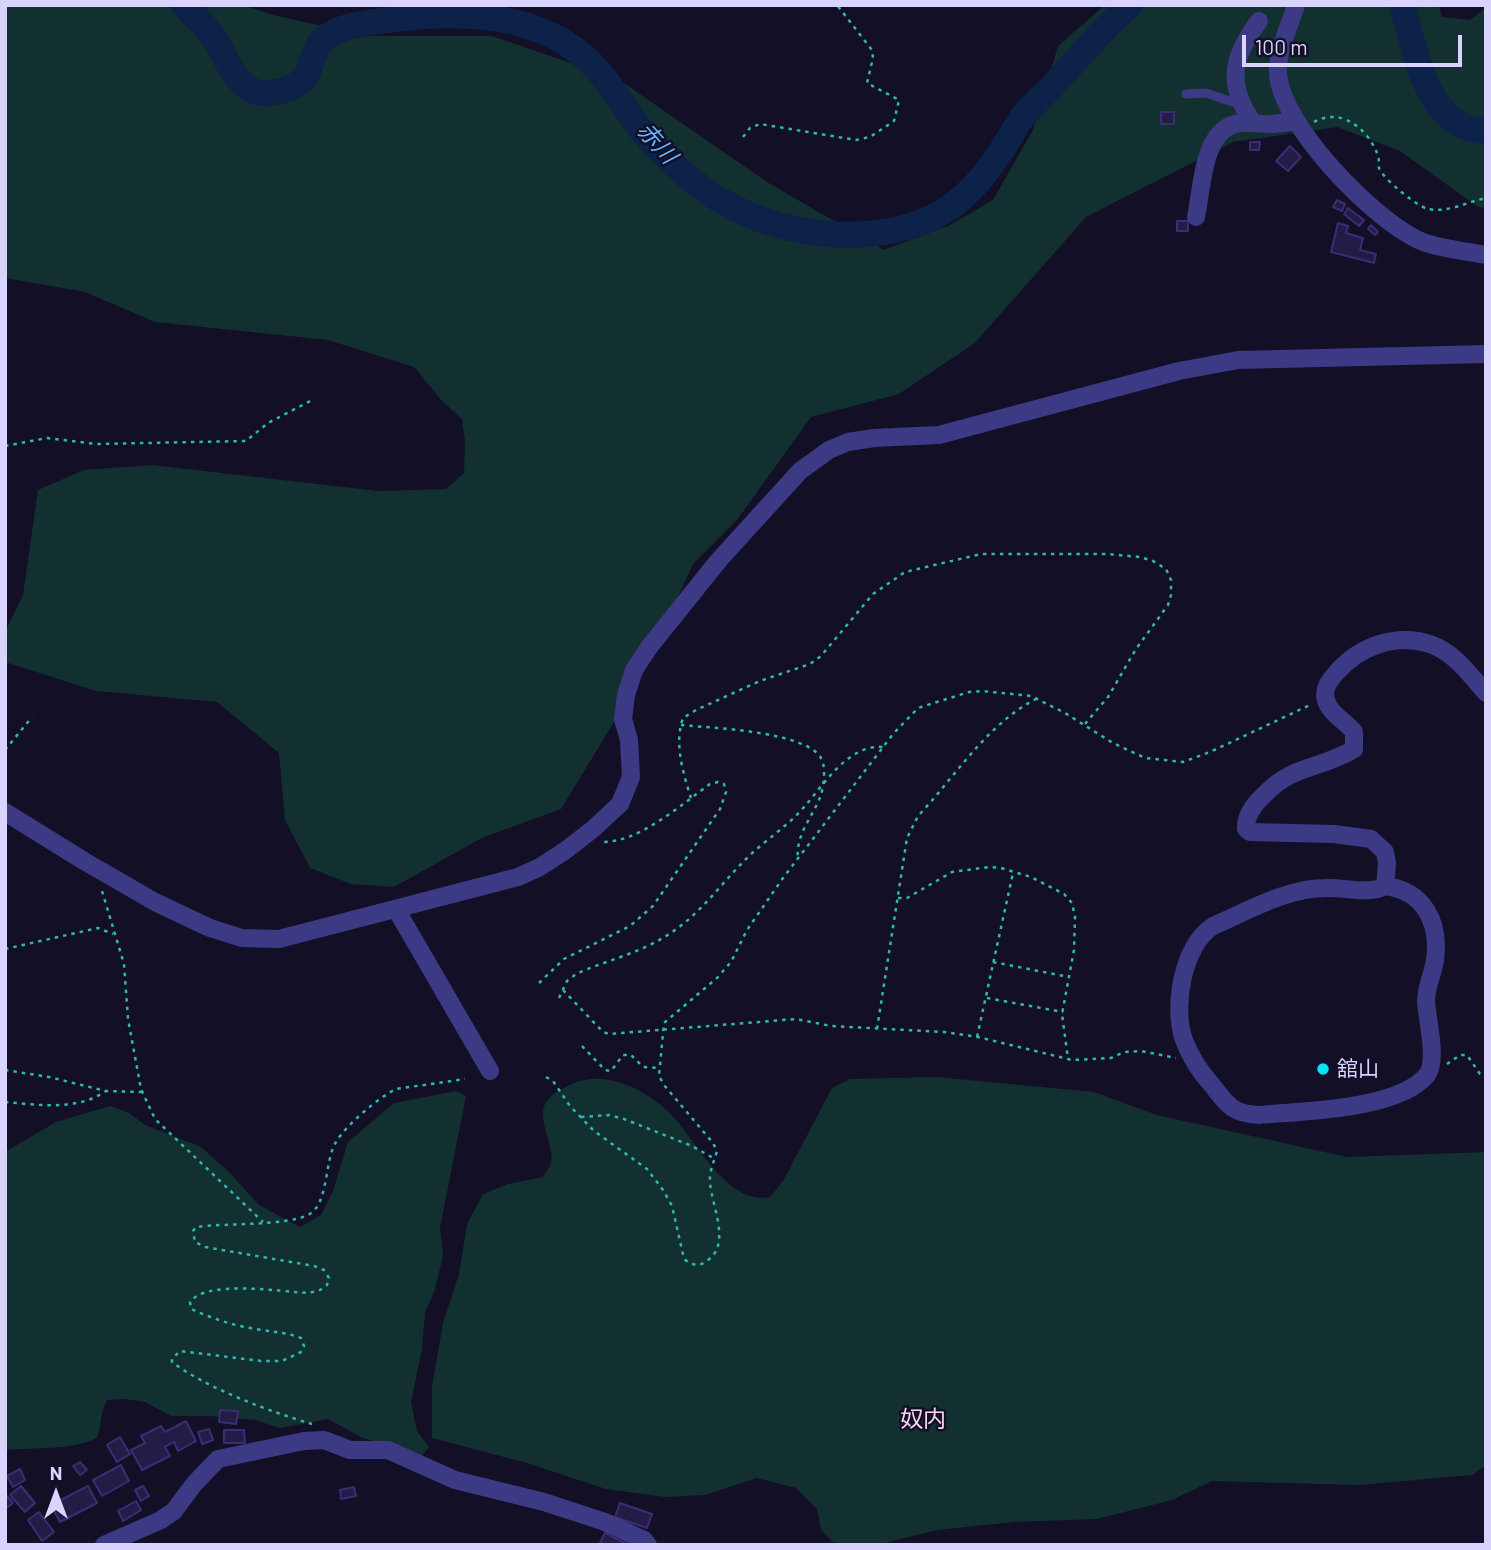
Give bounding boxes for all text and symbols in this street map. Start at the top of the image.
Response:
scale bar [1246,21,1466,65]
text: 100 m [1255,34,1308,59]
water label: 赤川 [631,117,683,169]
place label: 舘山 [1337,1056,1379,1082]
marker: 舘山 [1315,1061,1331,1077]
district label: 奴内 [900,1405,946,1433]
north arrow [21,1459,91,1529]
text: N [50,1461,62,1484]

